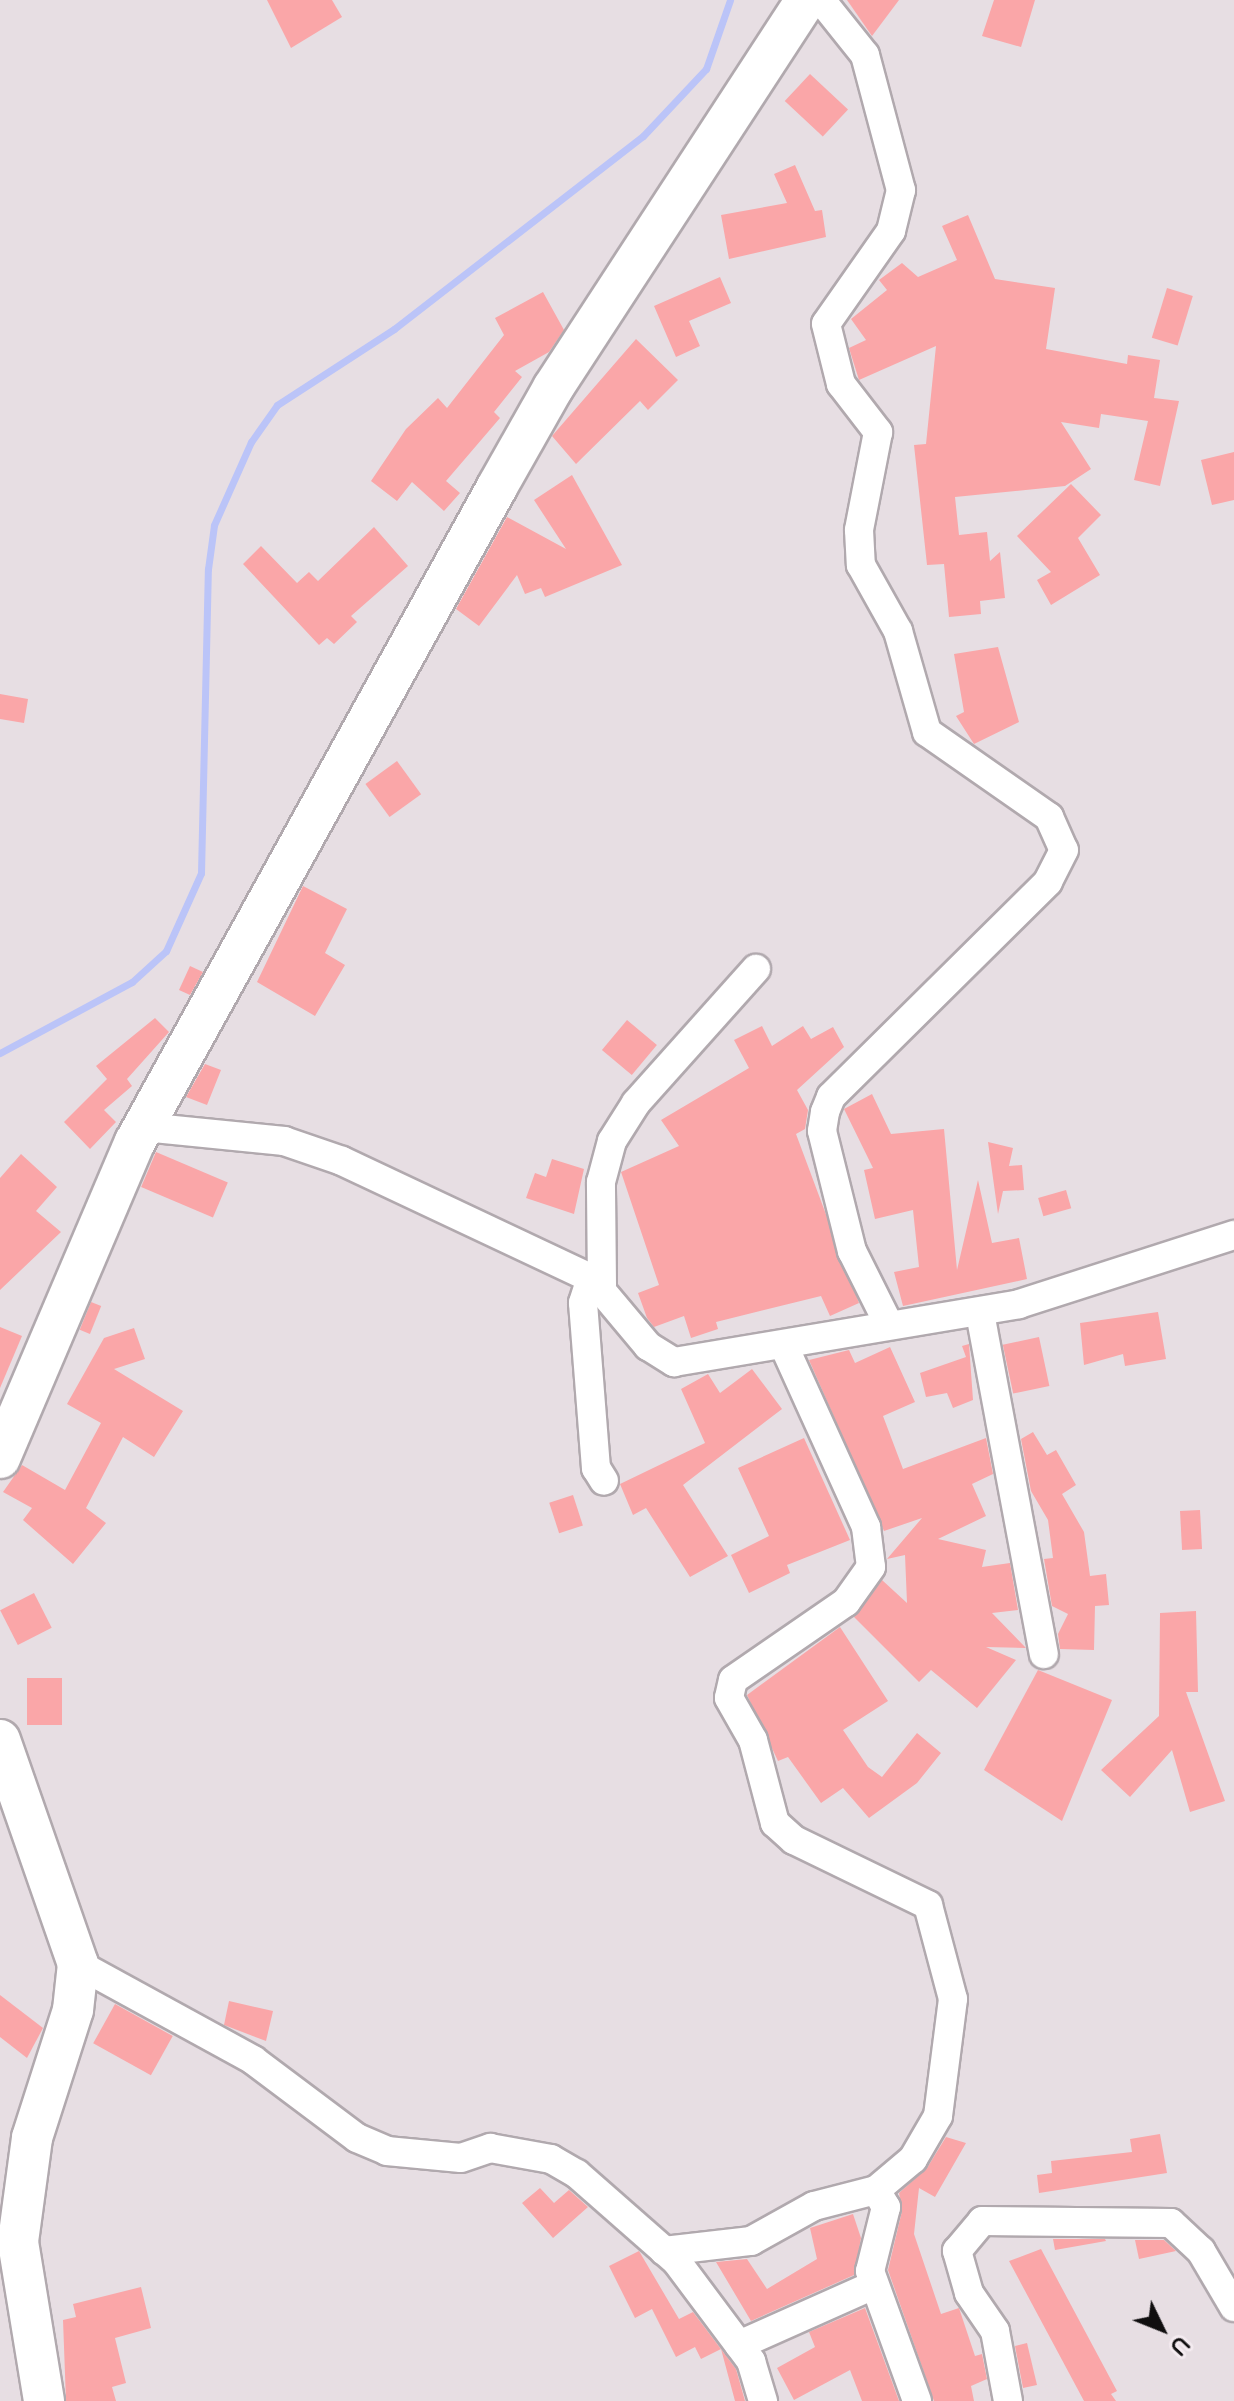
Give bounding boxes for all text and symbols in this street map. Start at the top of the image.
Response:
north arrow [1122,2289,1202,2369]
text: U [1164,2330,1195,2360]

